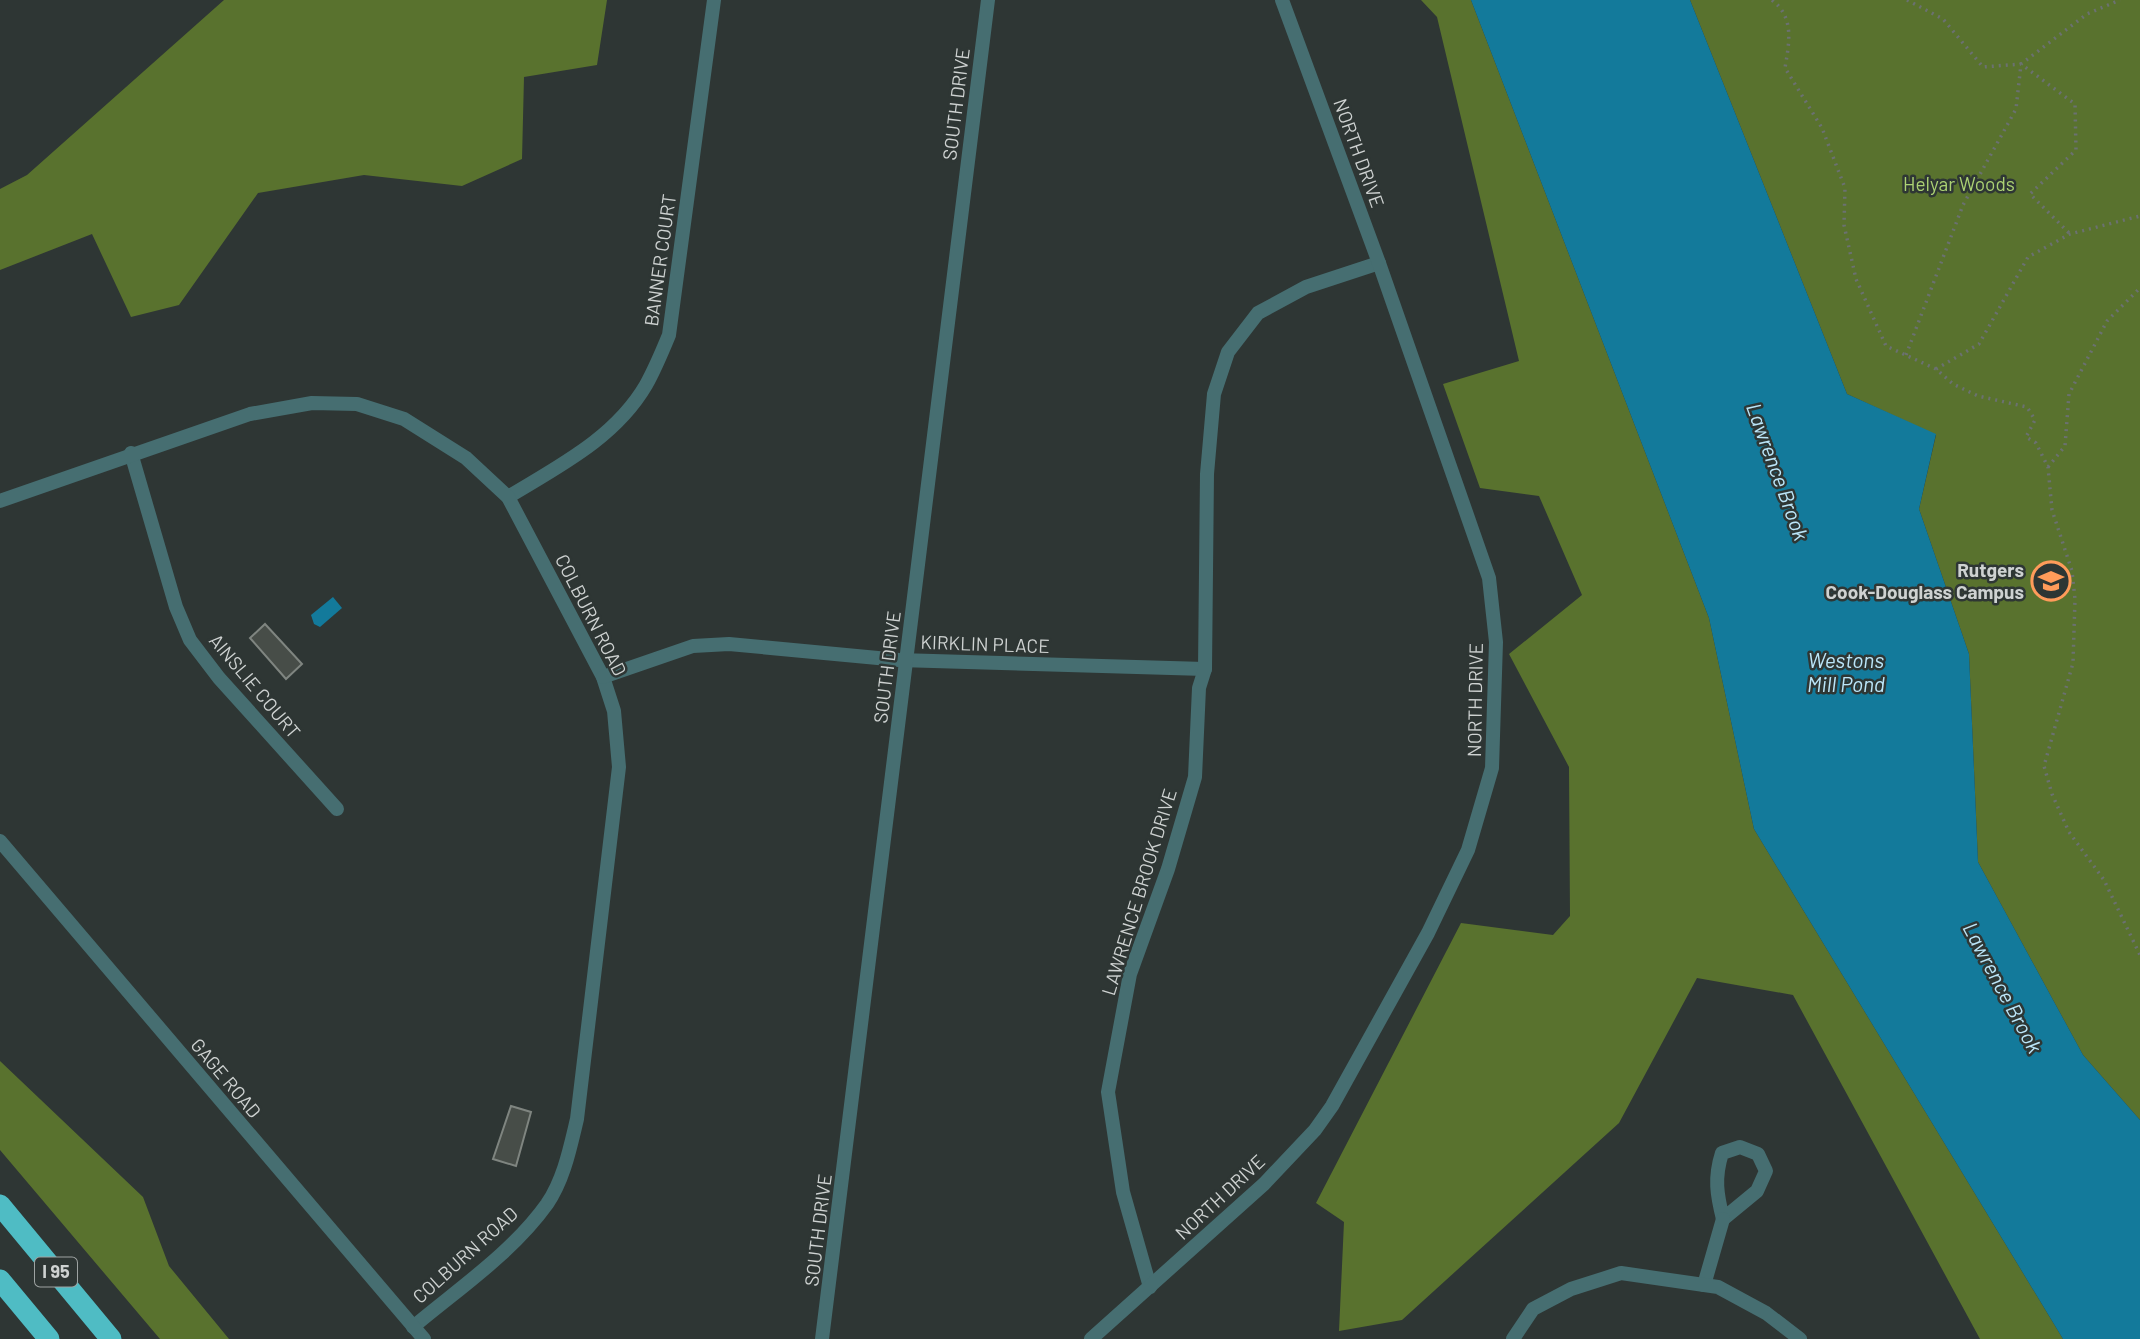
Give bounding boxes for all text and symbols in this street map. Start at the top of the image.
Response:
street label: SOUTH DRIVE [937,46,974,161]
street label: NORTH DRIVE [1329,95,1390,210]
park label: Helyar Woods [1903,172,2015,195]
street label: BANNER COURT [639,192,680,327]
water label: Lawrence Brook [1742,399,1815,544]
street label: COLBURN ROAD [551,550,632,679]
place label: Rutgers Cook-Douglass Campus [1826,558,2024,603]
school or university icon: Rutgers Cook-Douglass Campus [2030,560,2072,602]
street label: SOUTH DRIVE [868,609,905,724]
street label: AINSLIE COURT [205,629,306,743]
street label: KIRKLIN PLACE [920,630,1050,657]
street label: NORTH DRIVE [1462,643,1487,757]
water label: Westons Mill Pond [1807,647,1885,696]
street label: LAWRENCE BROOK DRIVE [1096,786,1181,998]
water label: Lawrence Brook [1958,918,2049,1058]
street label: GAGE ROAD [187,1033,266,1122]
street label: NORTH DRIVE [1170,1149,1269,1244]
street label: SOUTH DRIVE [799,1172,836,1287]
street label: COLBURN ROAD [407,1201,522,1308]
road number: I 95 [35,1258,77,1287]

